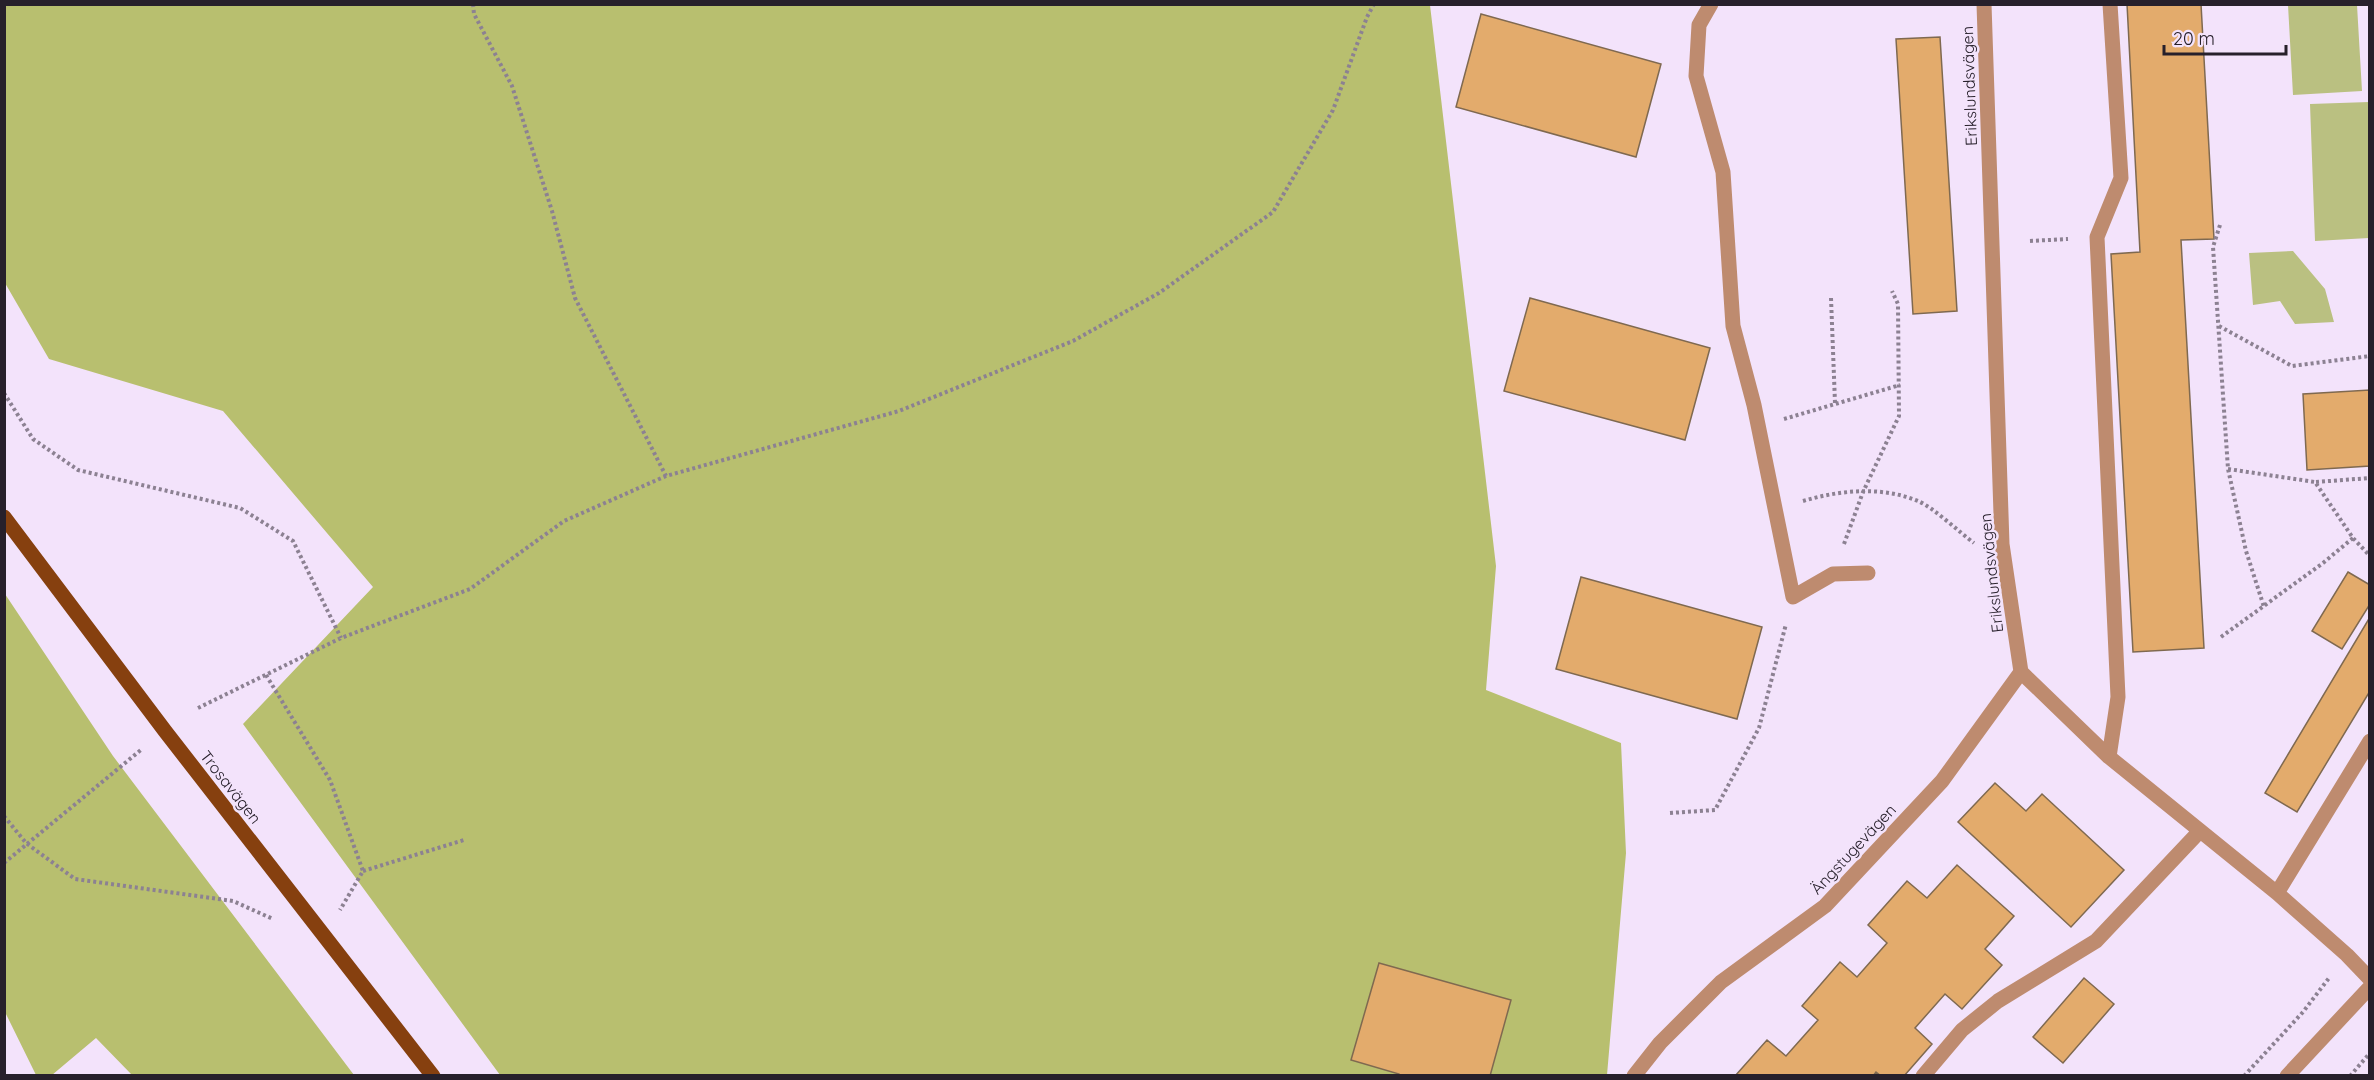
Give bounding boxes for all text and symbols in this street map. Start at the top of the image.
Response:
scale bar [2164,18,2286,56]
street label: Erikslundsvägen [1957,26,1981,146]
text: 20 m [2173,27,2215,50]
street label: Erikslundsvägen [1975,512,2007,634]
street label: Trosavägen [196,746,266,828]
street label: Ängstugevägen [1806,800,1900,898]

